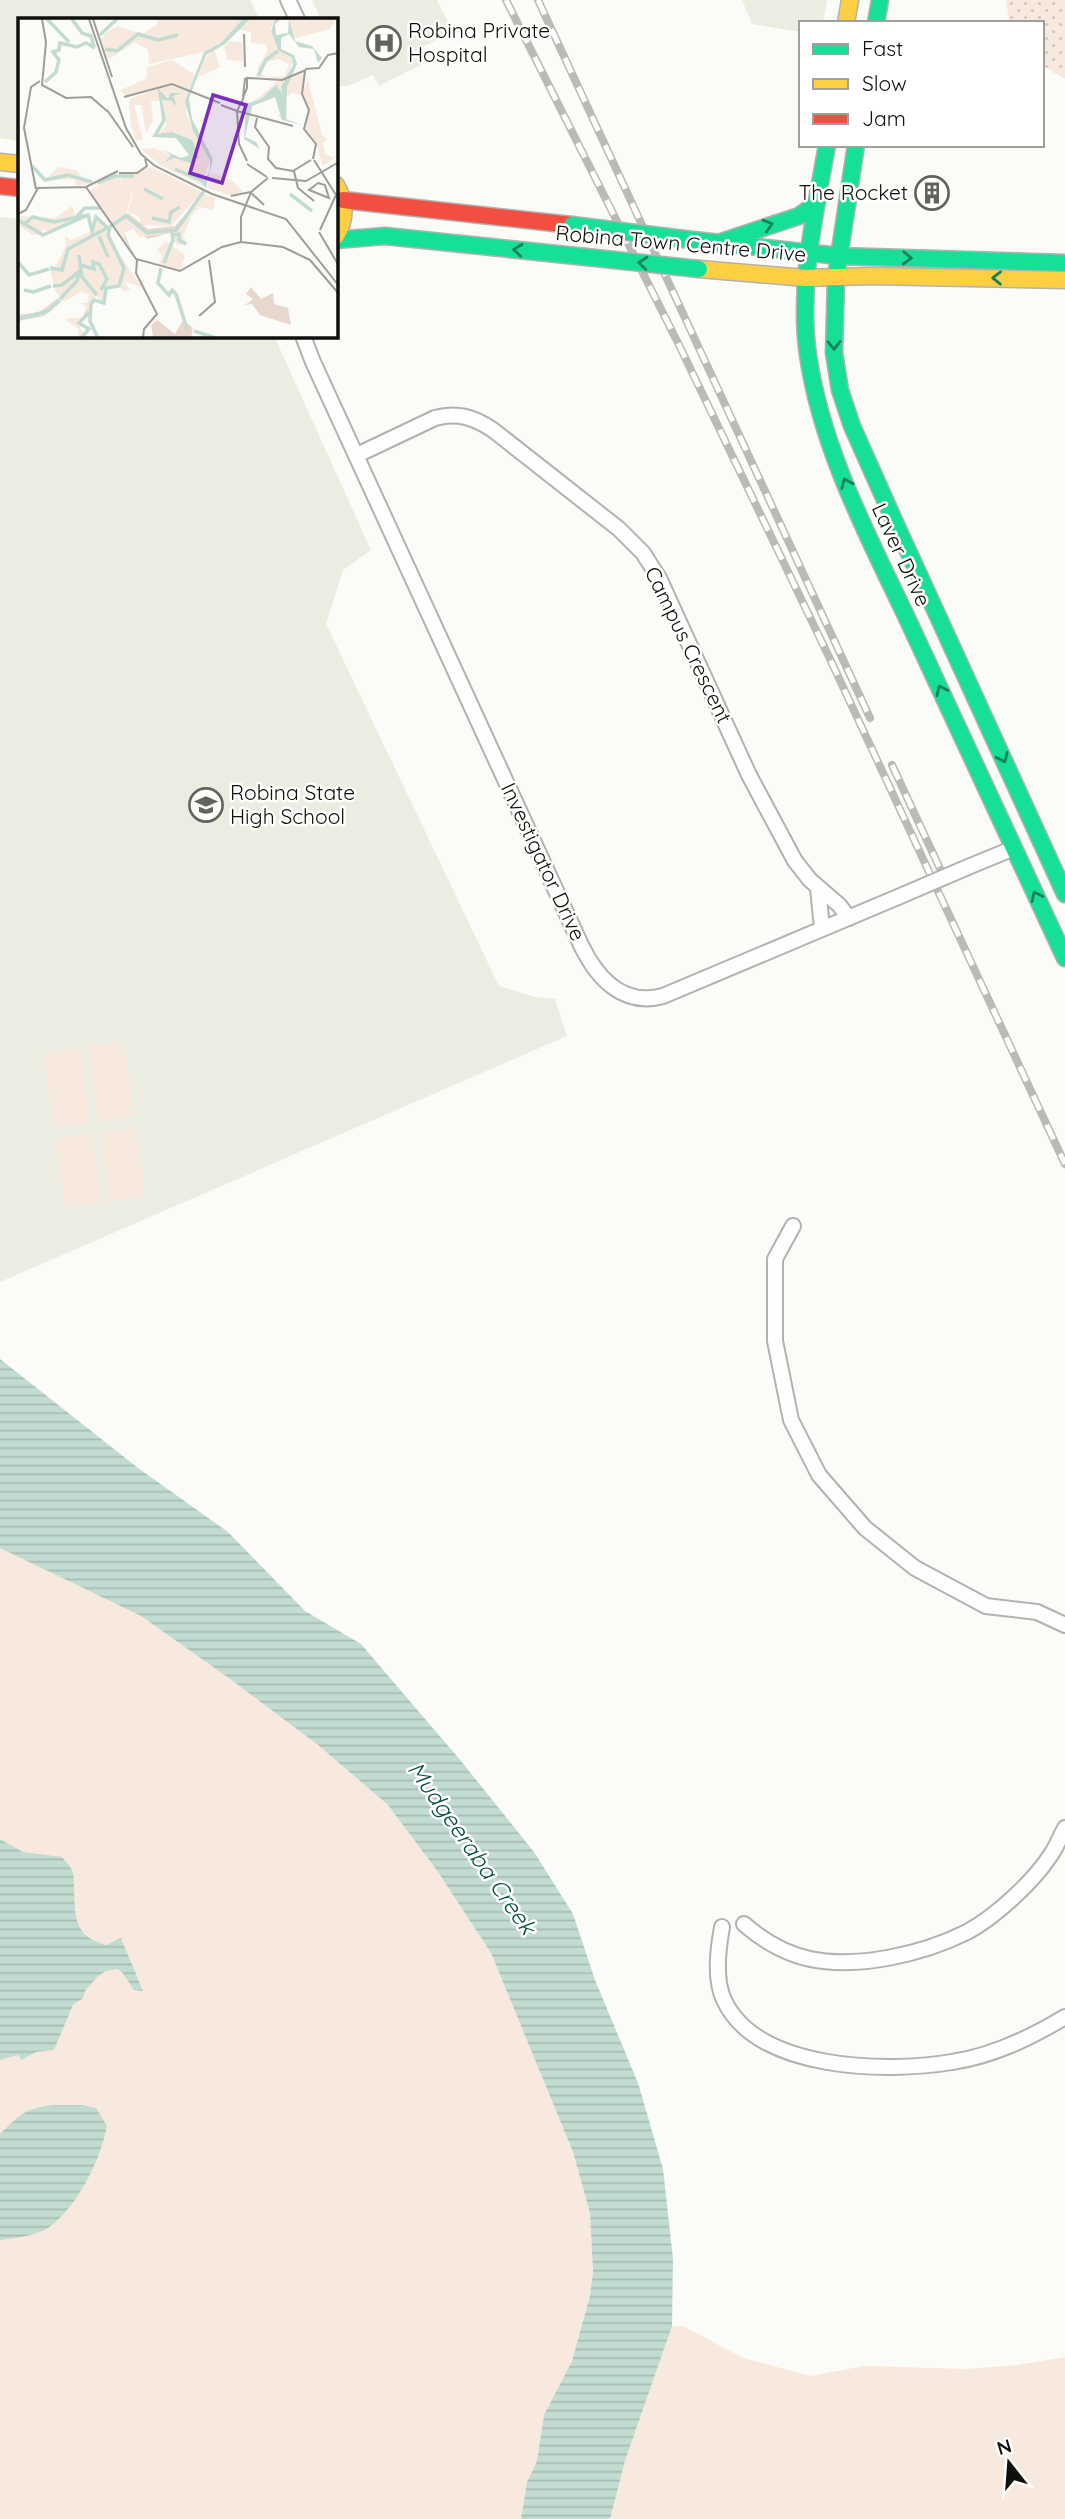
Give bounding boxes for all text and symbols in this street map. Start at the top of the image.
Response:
place label: Robina Private Hospital [408,17,550,67]
inset map [18,18,338,338]
legend [799,21,1044,147]
hospital icon: Robina Private Hospital [365,24,403,62]
text: Fast [862,35,903,61]
text: Slow [862,70,907,96]
text: Jam [862,105,906,131]
building icon: The Rocket [913,174,951,212]
place label: The Rocket [799,179,908,205]
street label: Robina Town Centre Drive [555,219,808,267]
one-way arrow [762,219,774,234]
one-way arrow [513,242,524,257]
one-way arrow [901,251,912,266]
one-way arrow [637,255,648,270]
one-way arrow [991,270,1002,286]
one-way arrow [826,341,842,351]
one-way arrow [840,478,854,490]
street label: Laver Drive [867,499,937,610]
street label: Campus Crescent [640,562,738,727]
one-way arrow [935,685,949,697]
one-way arrow [995,751,1009,763]
street label: Investigator Drive [496,778,592,945]
place label: Robina State High School [230,779,355,829]
school or university icon: Robina State High School [187,786,225,824]
one-way arrow [1030,891,1044,903]
water label: Mudgeeraba Creek [402,1756,544,1941]
north arrow [974,2428,1044,2498]
text: N [994,2433,1014,2460]

